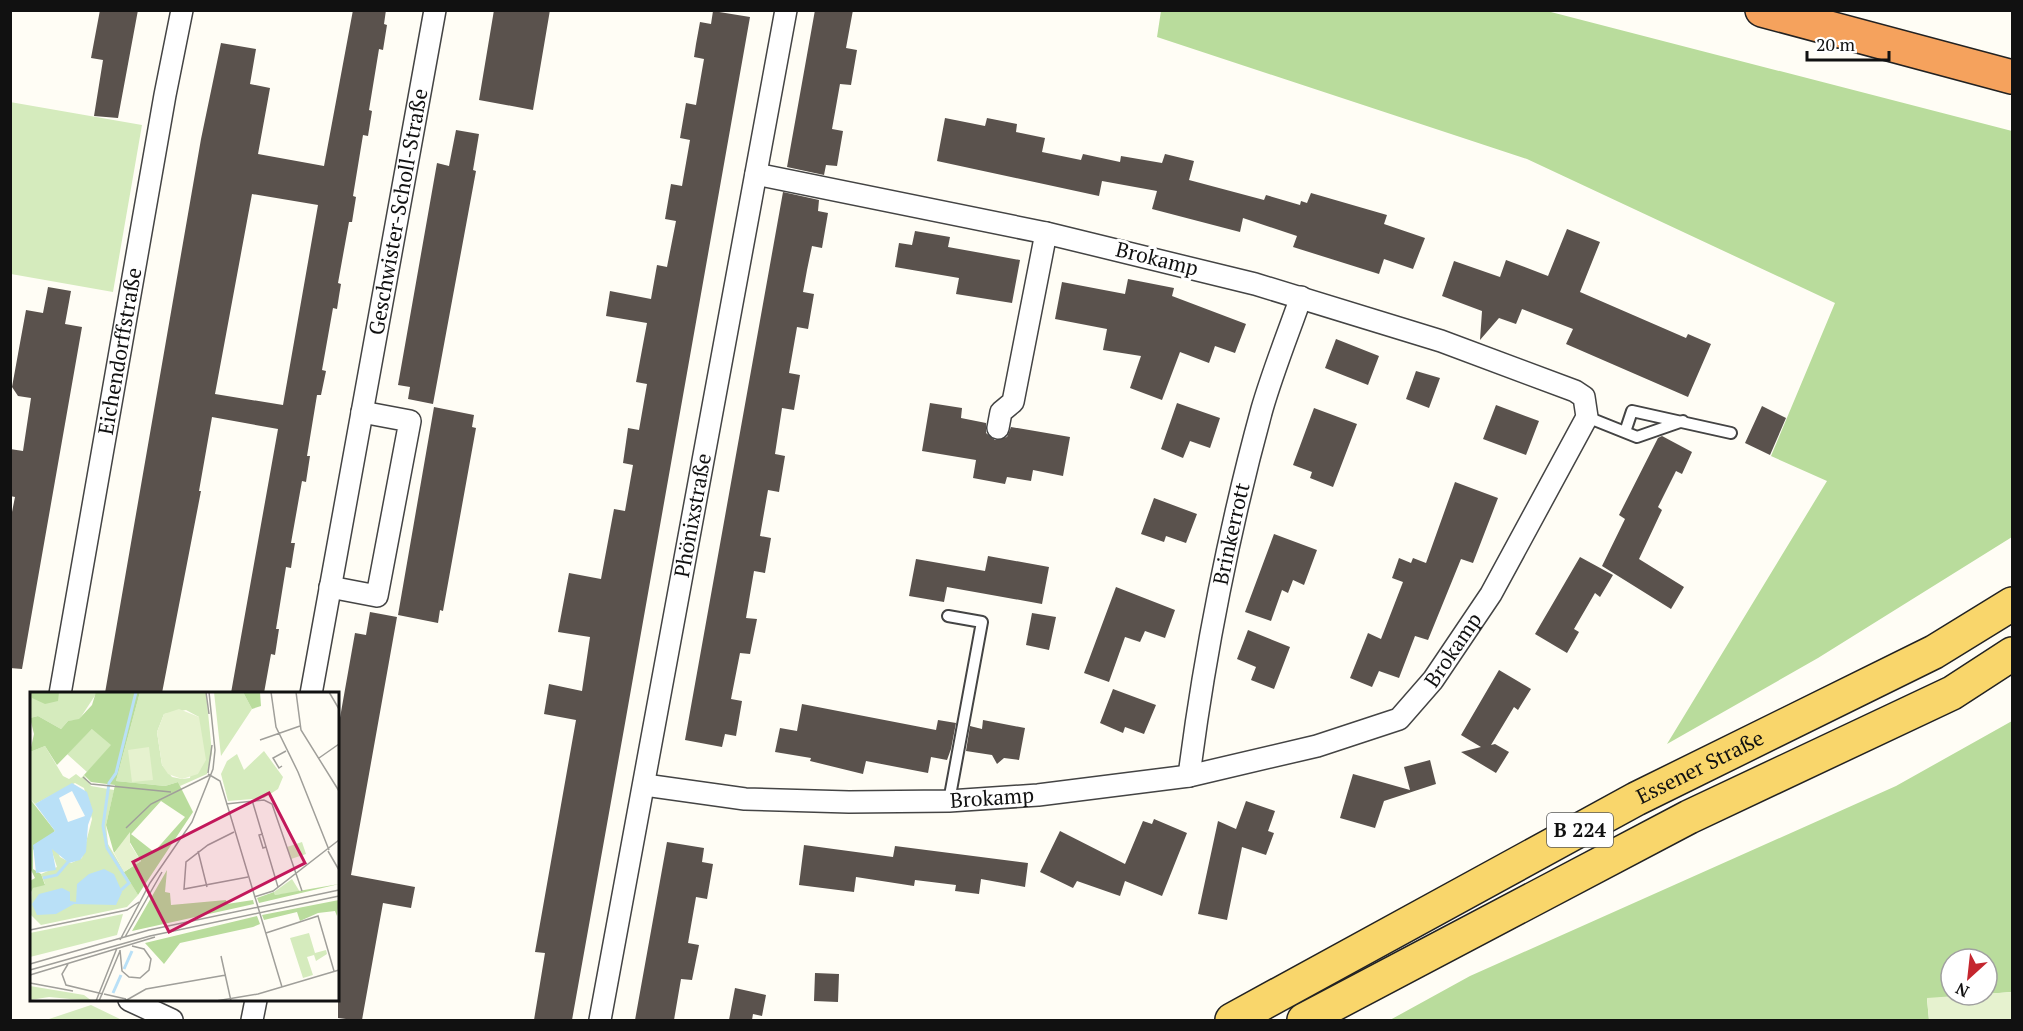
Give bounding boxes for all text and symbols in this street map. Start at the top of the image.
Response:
scale bar [1807,24,1890,62]
text: 20 m [1816,32,1856,56]
street label: Geschwister-Scholl-Straße [361,86,433,337]
street label: Brokamp [1113,234,1202,282]
street label: Eichendorffstraße [91,265,147,437]
street label: Phönixstraße [667,451,717,580]
street label: Brinkerrott [1206,479,1256,587]
street label: Brokamp [1417,607,1488,692]
inset map [30,692,339,1001]
street label: Essener Straße [1631,723,1768,810]
street label: Brokamp [949,780,1035,814]
road number: B 224 [1547,813,1613,847]
north arrow [1939,947,1999,1007]
text: N [1952,978,1973,1003]

